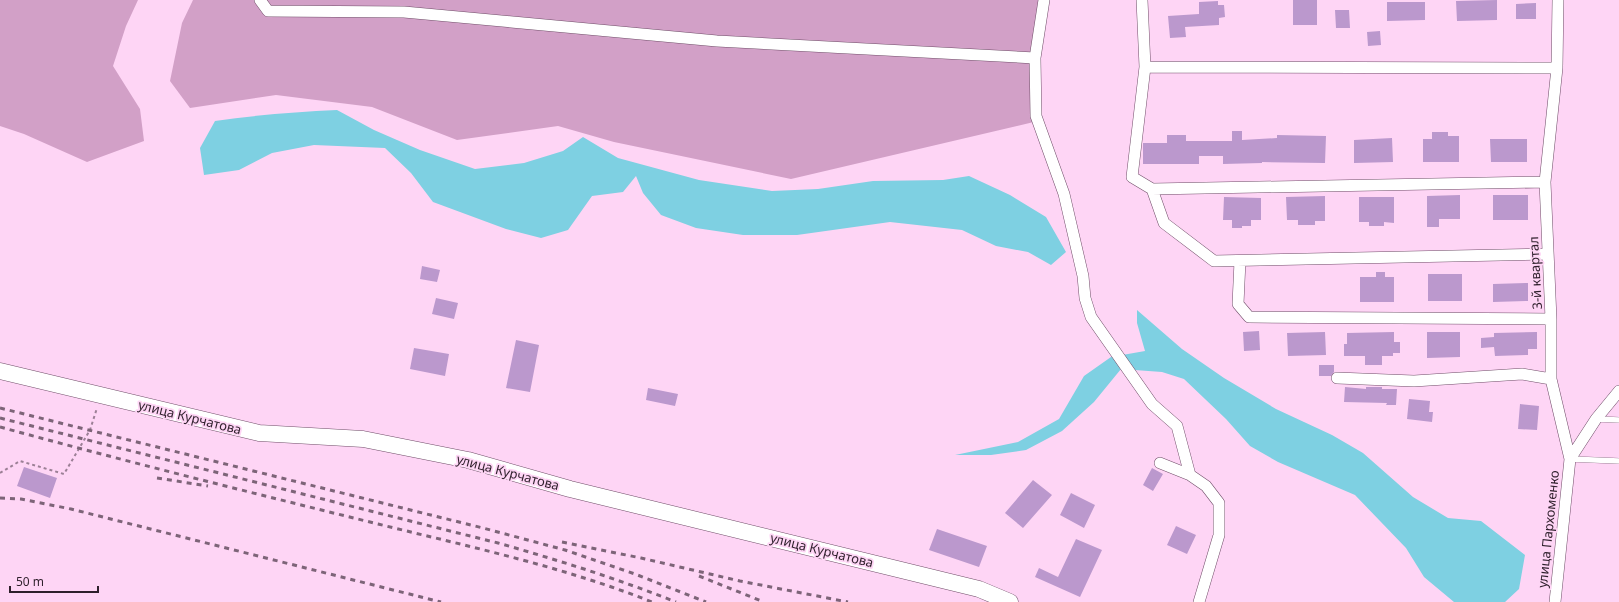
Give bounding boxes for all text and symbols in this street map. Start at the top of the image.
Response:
street label: 3-й квартал [1524,236,1546,310]
street label: улица Курчатова [137,395,243,439]
street label: улица Курчатова [455,450,561,494]
street label: улица Пархоменко [1533,469,1563,589]
street label: улица Курчатова [769,528,875,572]
scale bar [10,568,98,594]
text: 50 m [16,573,44,590]

